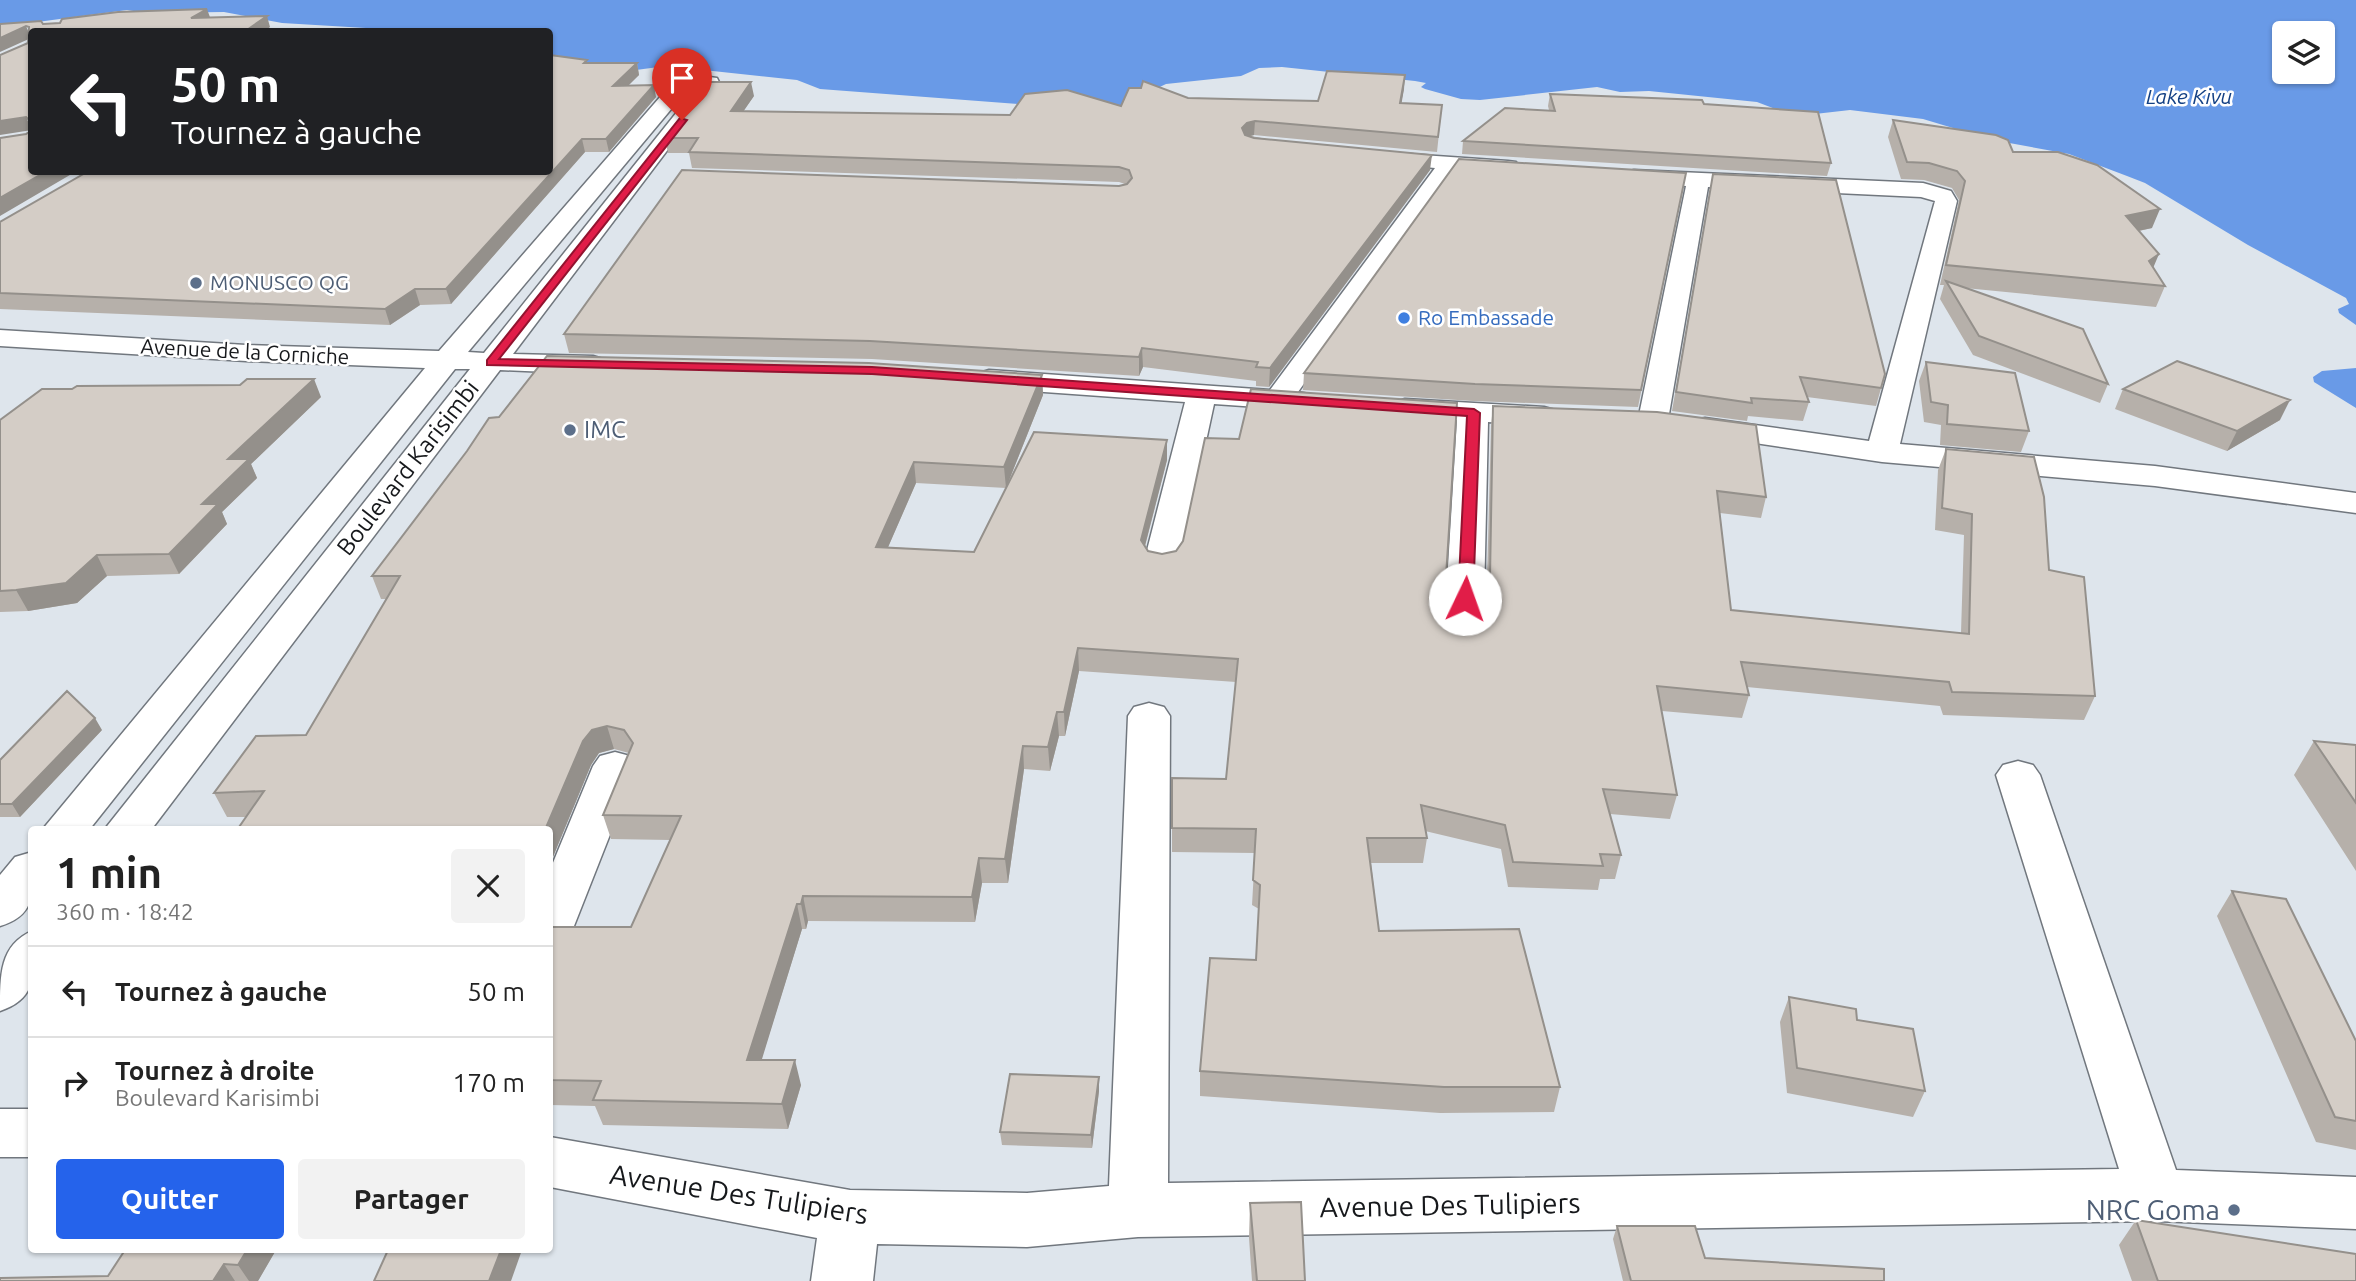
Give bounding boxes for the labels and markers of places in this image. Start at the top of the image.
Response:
pin [652,48,712,120]
place label: MONUSCO QG [210,270,349,294]
marker: MONUSCO QG [188,275,204,291]
place label: Ro Embassade [1418,305,1554,329]
marker: Ro Embassade [1396,310,1412,326]
place label: IMC [584,416,626,443]
marker: IMC [562,422,578,438]
place label: NRC Goma [2086,1194,2220,1225]
marker: NRC Goma [2226,1202,2242,1218]

